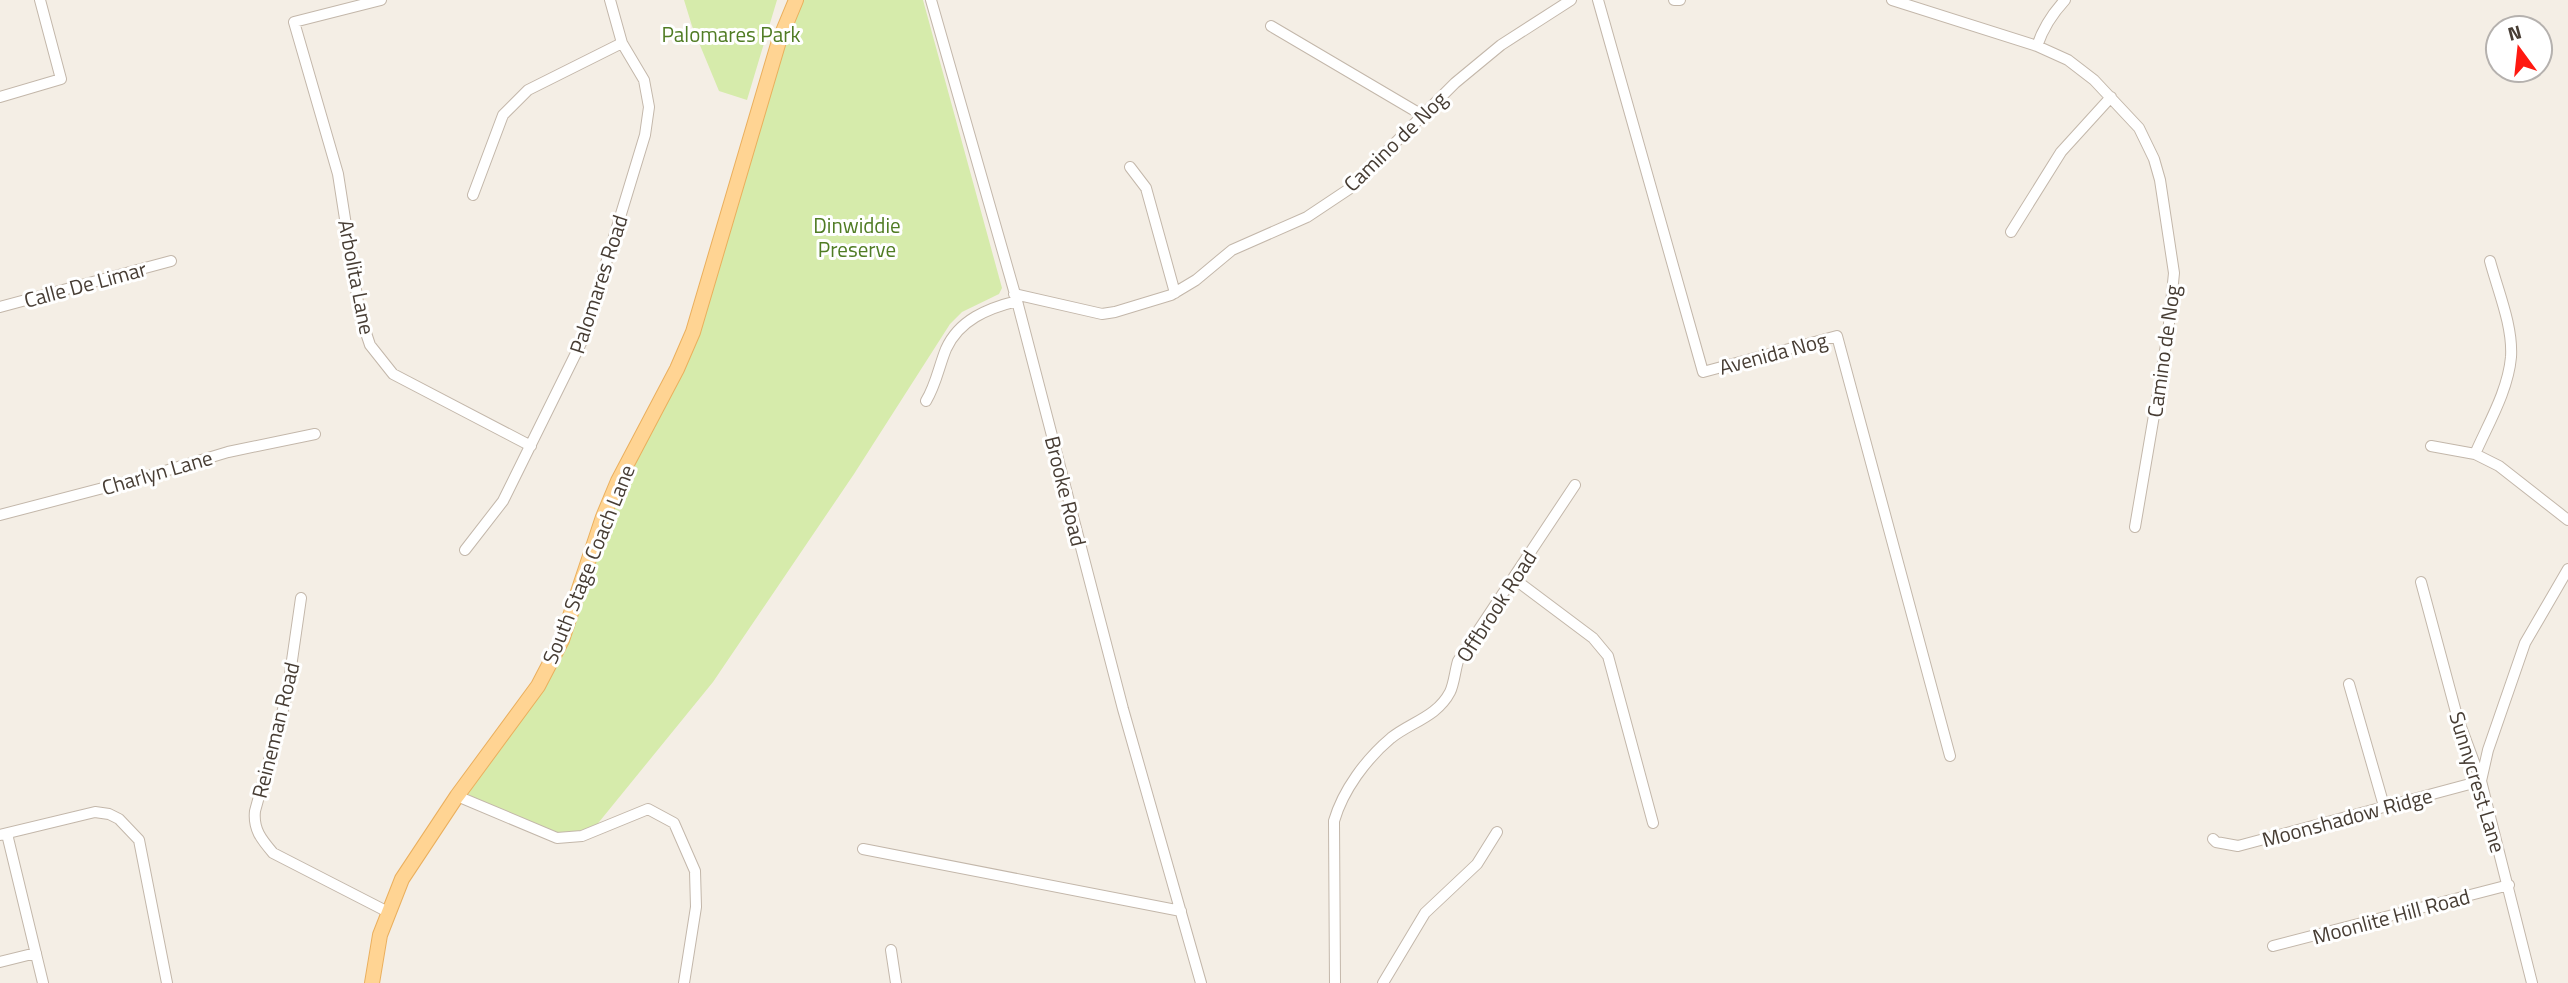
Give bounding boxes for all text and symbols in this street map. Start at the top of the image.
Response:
north arrow [2484,14,2554,84]
text: N [2504,16,2525,48]
park label: Palomares Park [661,18,801,50]
street label: Camino de Nog [1336,83,1454,199]
park label: Dinwiddie Preserve [813,209,901,265]
street label: Palomares Road [560,210,636,358]
street label: Arbolita Lane [330,217,384,337]
street label: Calle De Limar [20,252,150,316]
street label: Camino de Nog [2138,283,2188,419]
street label: Avenida Nog [1715,323,1831,383]
street label: Brooke Road [1037,432,1095,550]
street label: Charlyn Lane [98,441,216,503]
street label: South Stage Coach Lane [533,460,643,668]
street label: Offbrook Road [1448,544,1544,668]
street label: Reineman Road [243,659,307,801]
street label: Sunnycrest Lane [2441,708,2515,856]
street label: Moonshadow Ridge [2258,779,2436,855]
street label: Moonlite Hill Road [2309,880,2473,952]

